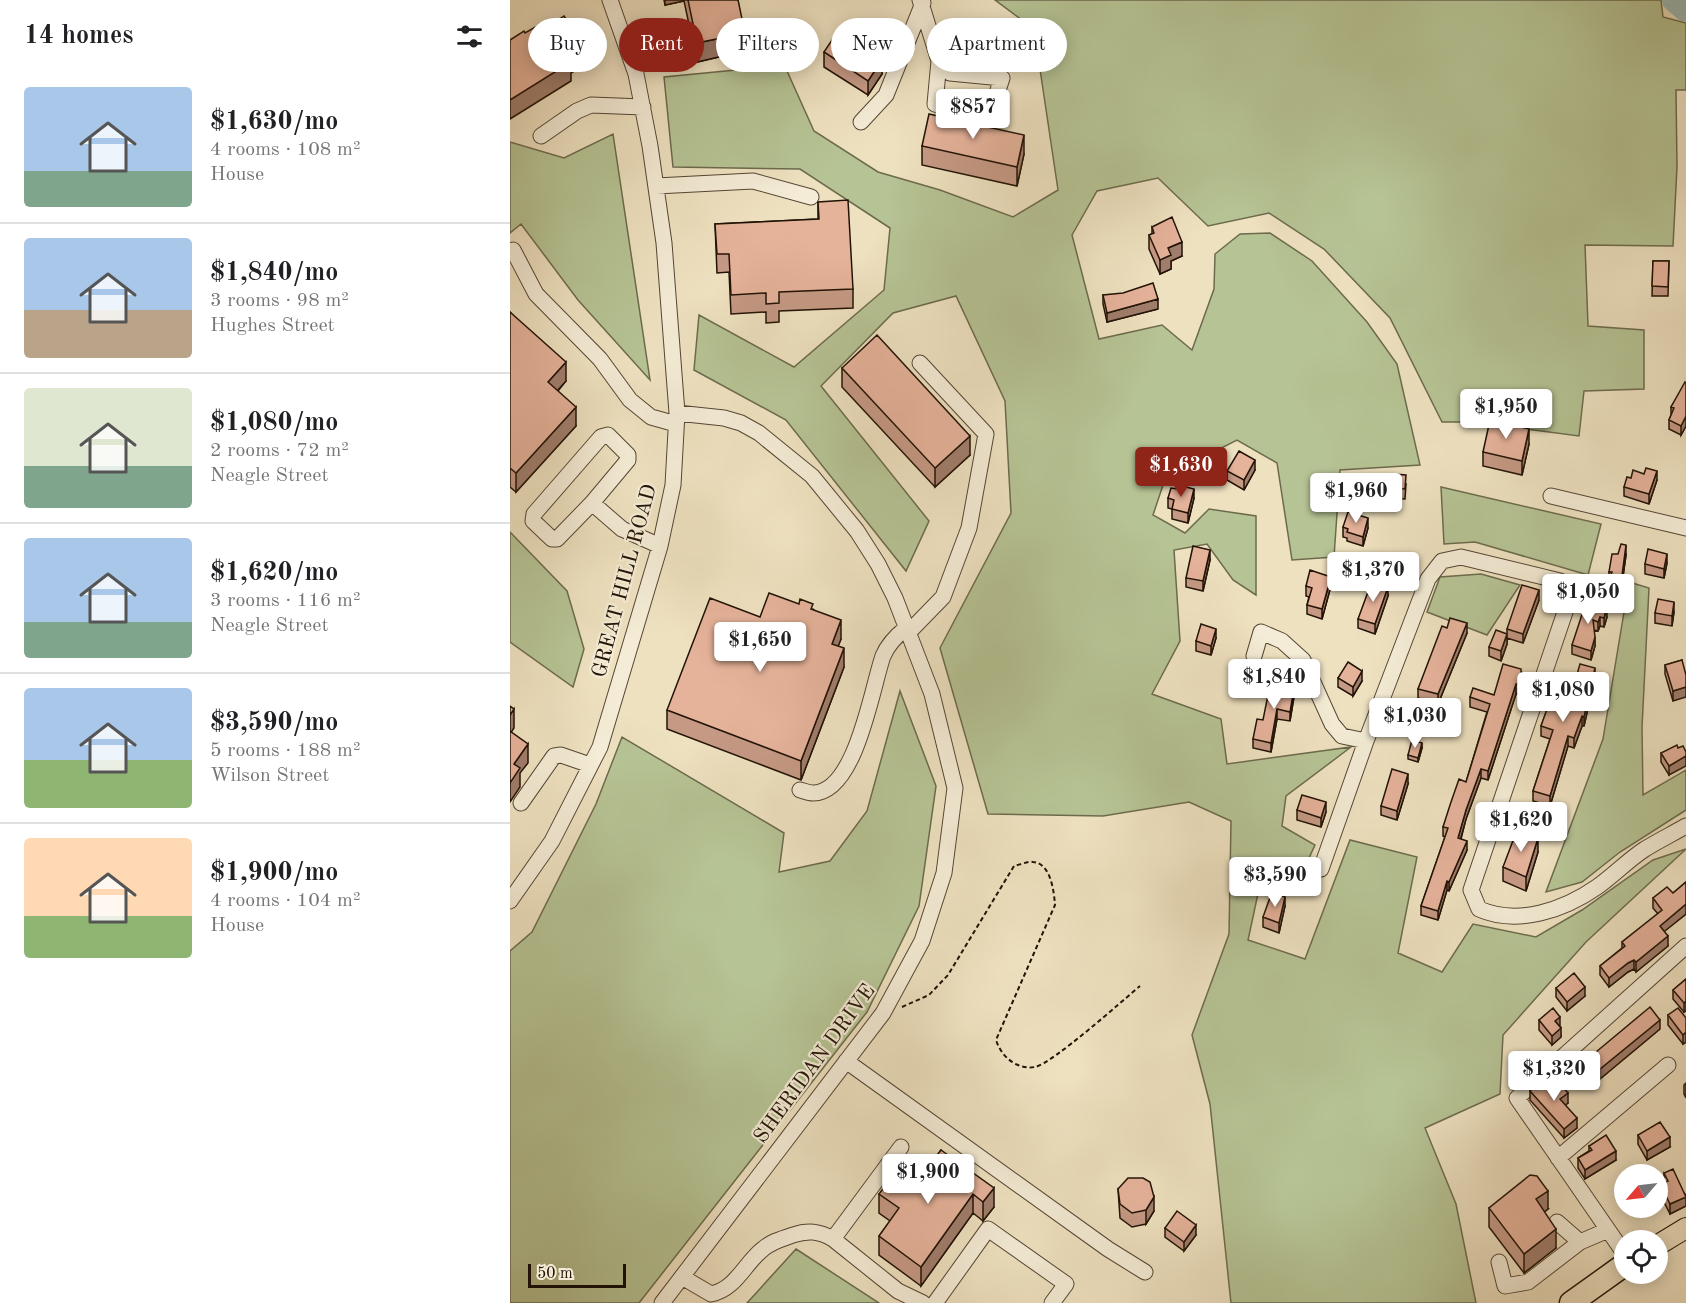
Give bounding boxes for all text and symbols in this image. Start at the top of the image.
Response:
chip: Buy [528,18,607,72]
chip: Rent [619,18,704,72]
chip: Filters [716,18,819,72]
chip: New [831,18,915,72]
chip: Apartment [927,18,1067,72]
icon: filters [453,20,486,53]
text: 14 homes [24,23,133,49]
pin: $857 [937,89,1009,140]
text: $857 [950,98,996,118]
text: $1,630/mo [210,109,338,135]
icon: home [72,111,144,183]
text: 4 rooms · 108 m² [210,140,360,160]
text: House [210,165,264,185]
text: $1,840/mo [210,260,338,286]
icon: home [72,262,144,334]
text: 3 rooms · 98 m² [210,291,349,311]
text: Hughes Street [210,316,335,336]
pin: $1,950 [1457,389,1555,440]
text: $1,950 [1474,398,1538,418]
text: $1,080/mo [210,410,338,436]
icon: home [72,412,144,484]
text: 2 rooms · 72 m² [210,441,349,461]
pin: $1,630 [1132,447,1230,498]
text: $1,630 [1149,456,1213,476]
text: Neagle Street [210,466,328,486]
pin: $1,960 [1307,473,1405,524]
street label: GREAT HILL ROAD [589,482,661,680]
text: $1,960 [1324,482,1388,502]
pin: $1,370 [1324,552,1422,603]
text: $1,620/mo [210,560,338,586]
text: $1,370 [1341,561,1405,581]
icon: home [72,562,144,634]
pin: $1,050 [1539,574,1637,625]
text: $1,050 [1556,583,1620,603]
text: 3 rooms · 116 m² [210,591,360,611]
text: Neagle Street [210,616,328,636]
pin: $1,650 [711,622,809,673]
text: $1,650 [728,631,792,651]
pin: $1,840 [1225,659,1323,710]
text: $1,840 [1242,668,1306,688]
pin: $1,080 [1514,672,1612,723]
text: $1,080 [1531,681,1595,701]
pin: $1,030 [1366,698,1464,749]
text: $1,030 [1383,707,1447,727]
text: $3,590/mo [210,710,338,736]
icon: home [72,712,144,784]
text: 5 rooms · 188 m² [210,741,360,761]
text: Wilson Street [210,766,329,786]
pin: $1,620 [1472,802,1570,853]
text: $1,620 [1489,811,1553,831]
pin: $3,590 [1226,857,1324,908]
text: $1,900/mo [210,860,338,886]
icon: home [72,862,144,934]
text: $3,590 [1243,866,1307,886]
text: 4 rooms · 104 m² [210,891,360,911]
text: House [210,916,264,936]
street label: SHERIDAN DRIVE [750,981,880,1147]
pin: $1,320 [1505,1051,1603,1102]
text: $1,320 [1522,1060,1586,1080]
pin: $1,900 [879,1154,977,1205]
text: $1,900 [896,1163,960,1183]
north arrow [1614,1164,1668,1218]
map controls [1614,1164,1668,1284]
button: locate [1614,1230,1668,1284]
scale bar [528,1261,626,1288]
text: 50 m [537,1266,573,1282]

